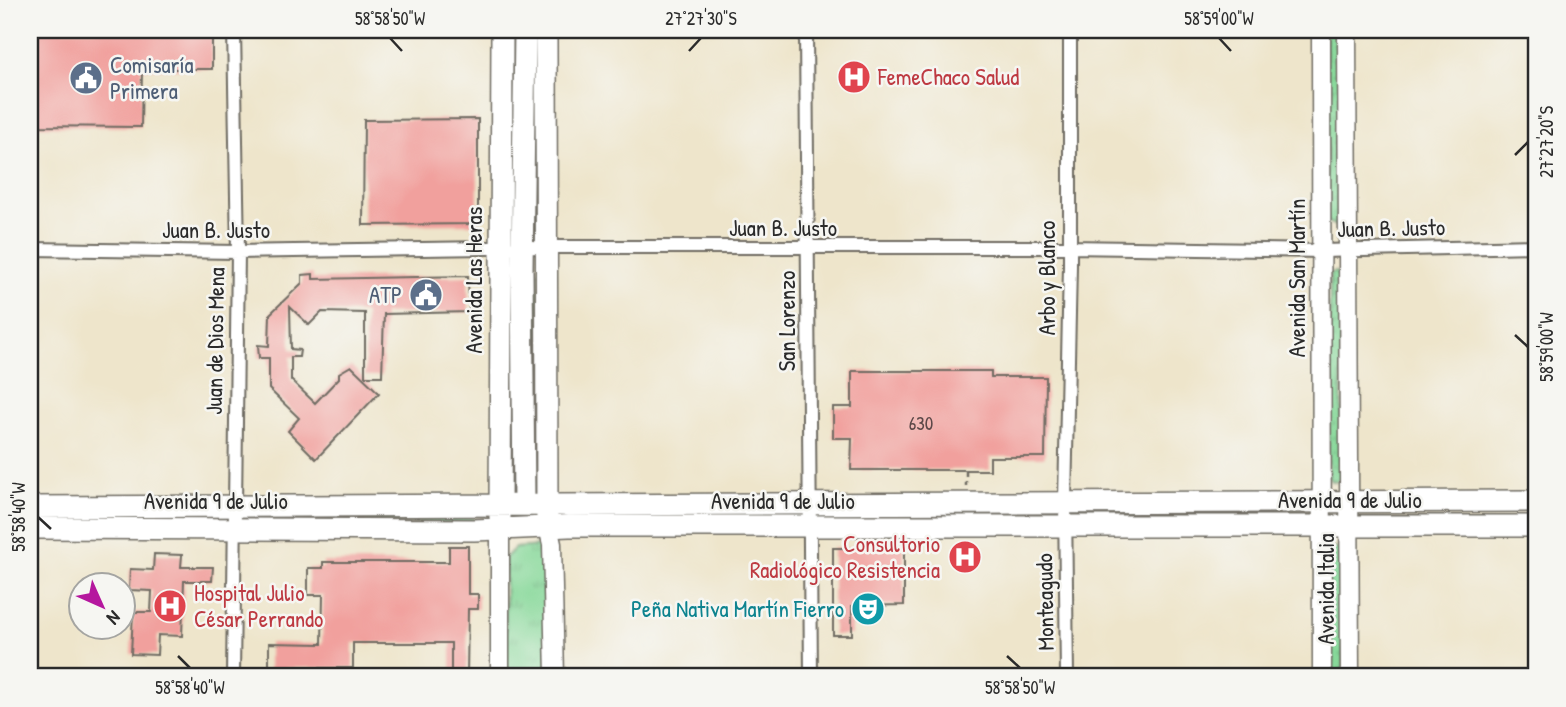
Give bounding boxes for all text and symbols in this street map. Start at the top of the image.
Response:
text: 58°58'50"W [355,6,425,31]
text: 27°27'30"S [665,6,737,31]
text: 58°59'00"W [1184,6,1254,31]
place label: Comisaría Primera [110,49,194,106]
hospital icon: FemeChaco Salud [835,58,873,96]
public building icon: Comisaría Primera [67,59,105,97]
place label: FemeChaco Salud [877,61,1019,92]
text: 27°27'20"S [1534,106,1559,178]
street label: Avenida San Martín [1281,199,1312,357]
street label: Avenida Las Heras [458,206,489,353]
street label: Juan B. Justo [1337,211,1445,244]
street label: Juan B. Justo [729,212,837,243]
street label: Juan B. Justo [162,214,270,245]
street label: Arbo y Blanco [1031,221,1062,335]
street label: Juan de Dios Mena [198,267,231,415]
street label: San Lorenzo [771,271,802,371]
public building icon: ATP [407,276,445,314]
place label: ATP [369,279,402,310]
text: 58°59'00"W [1534,312,1559,382]
house number: 630 [909,410,933,436]
text: 58°58'40"W [6,482,31,552]
street label: Avenida 9 de Julio [1278,484,1422,515]
street label: Avenida 9 de Julio [144,485,288,516]
street label: Avenida 9 de Julio [711,485,855,516]
place label: Consultorio Radiológico Resistencia [750,528,940,585]
street label: Avenida Italia [1310,533,1341,645]
hospital icon: Consultorio Radiológico Resistencia [946,538,984,576]
street label: Monteagudo [1028,553,1061,651]
north arrow [66,570,136,640]
place label: Hospital Julio César Perrando [194,577,323,634]
hospital icon: Hospital Julio César Perrando [151,587,189,625]
theatre icon: Peña Nativa Martín Fierro [849,590,887,628]
place label: Peña Nativa Martín Fierro [631,593,844,624]
text: N [101,605,127,631]
text: 58°58'40"W [155,675,225,700]
text: 58°58'50"W [985,675,1055,700]

